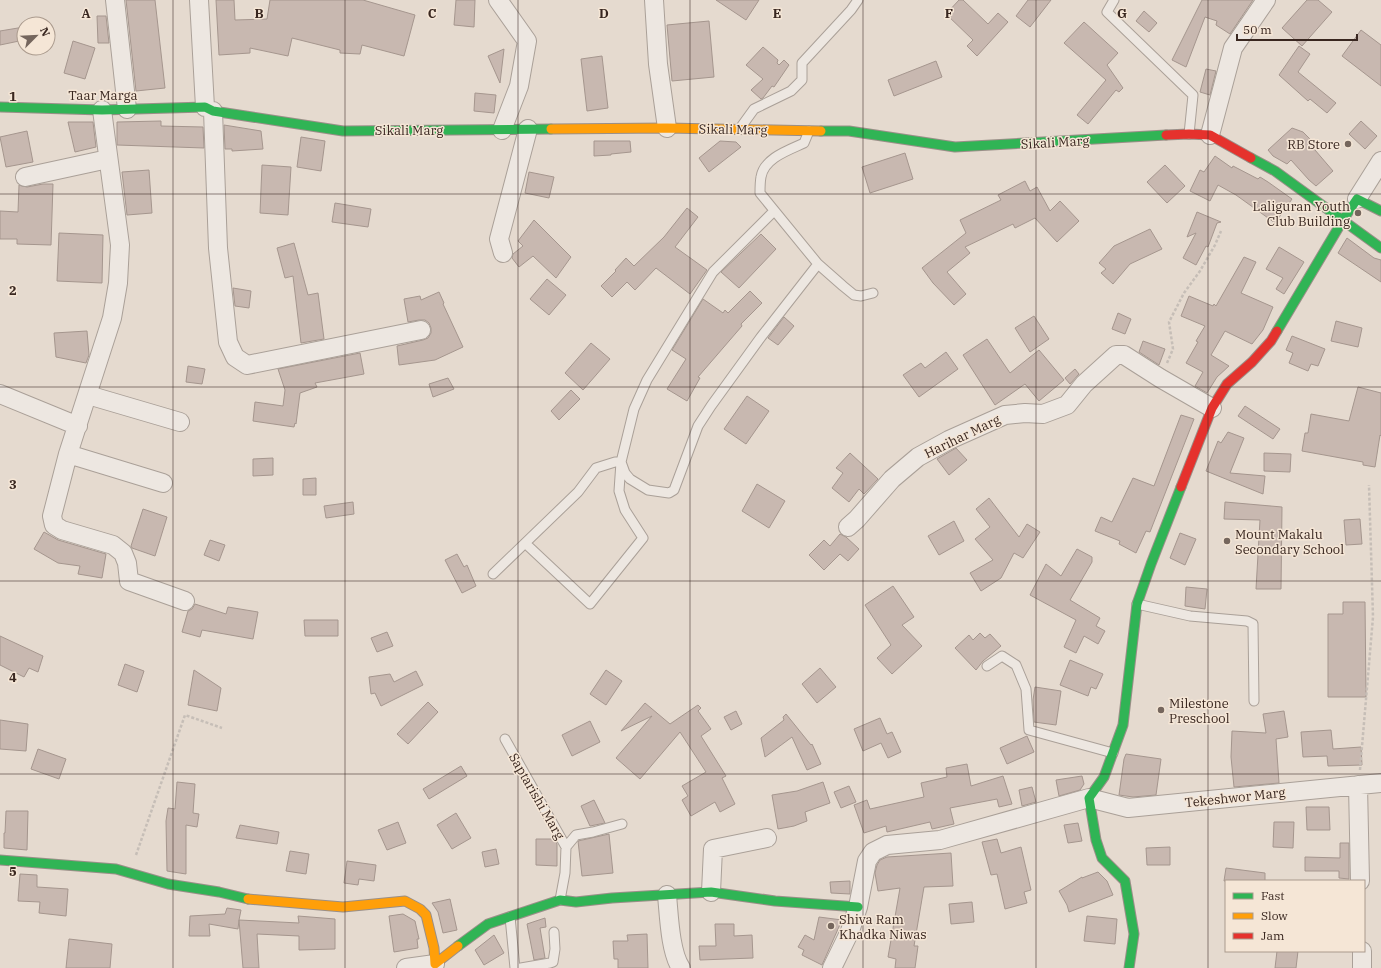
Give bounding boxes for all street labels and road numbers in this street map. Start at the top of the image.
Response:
street label: Taar Marga [68,87,138,104]
street label: Sikali Marg [698,120,767,139]
street label: Sikali Marg [375,122,443,139]
street label: Sikali Marg [1020,132,1090,153]
street label: Harihar Marg [921,411,1003,462]
street label: Saptarishi Marg [505,750,568,843]
street label: Tekeshwor Marg [1184,784,1286,811]

